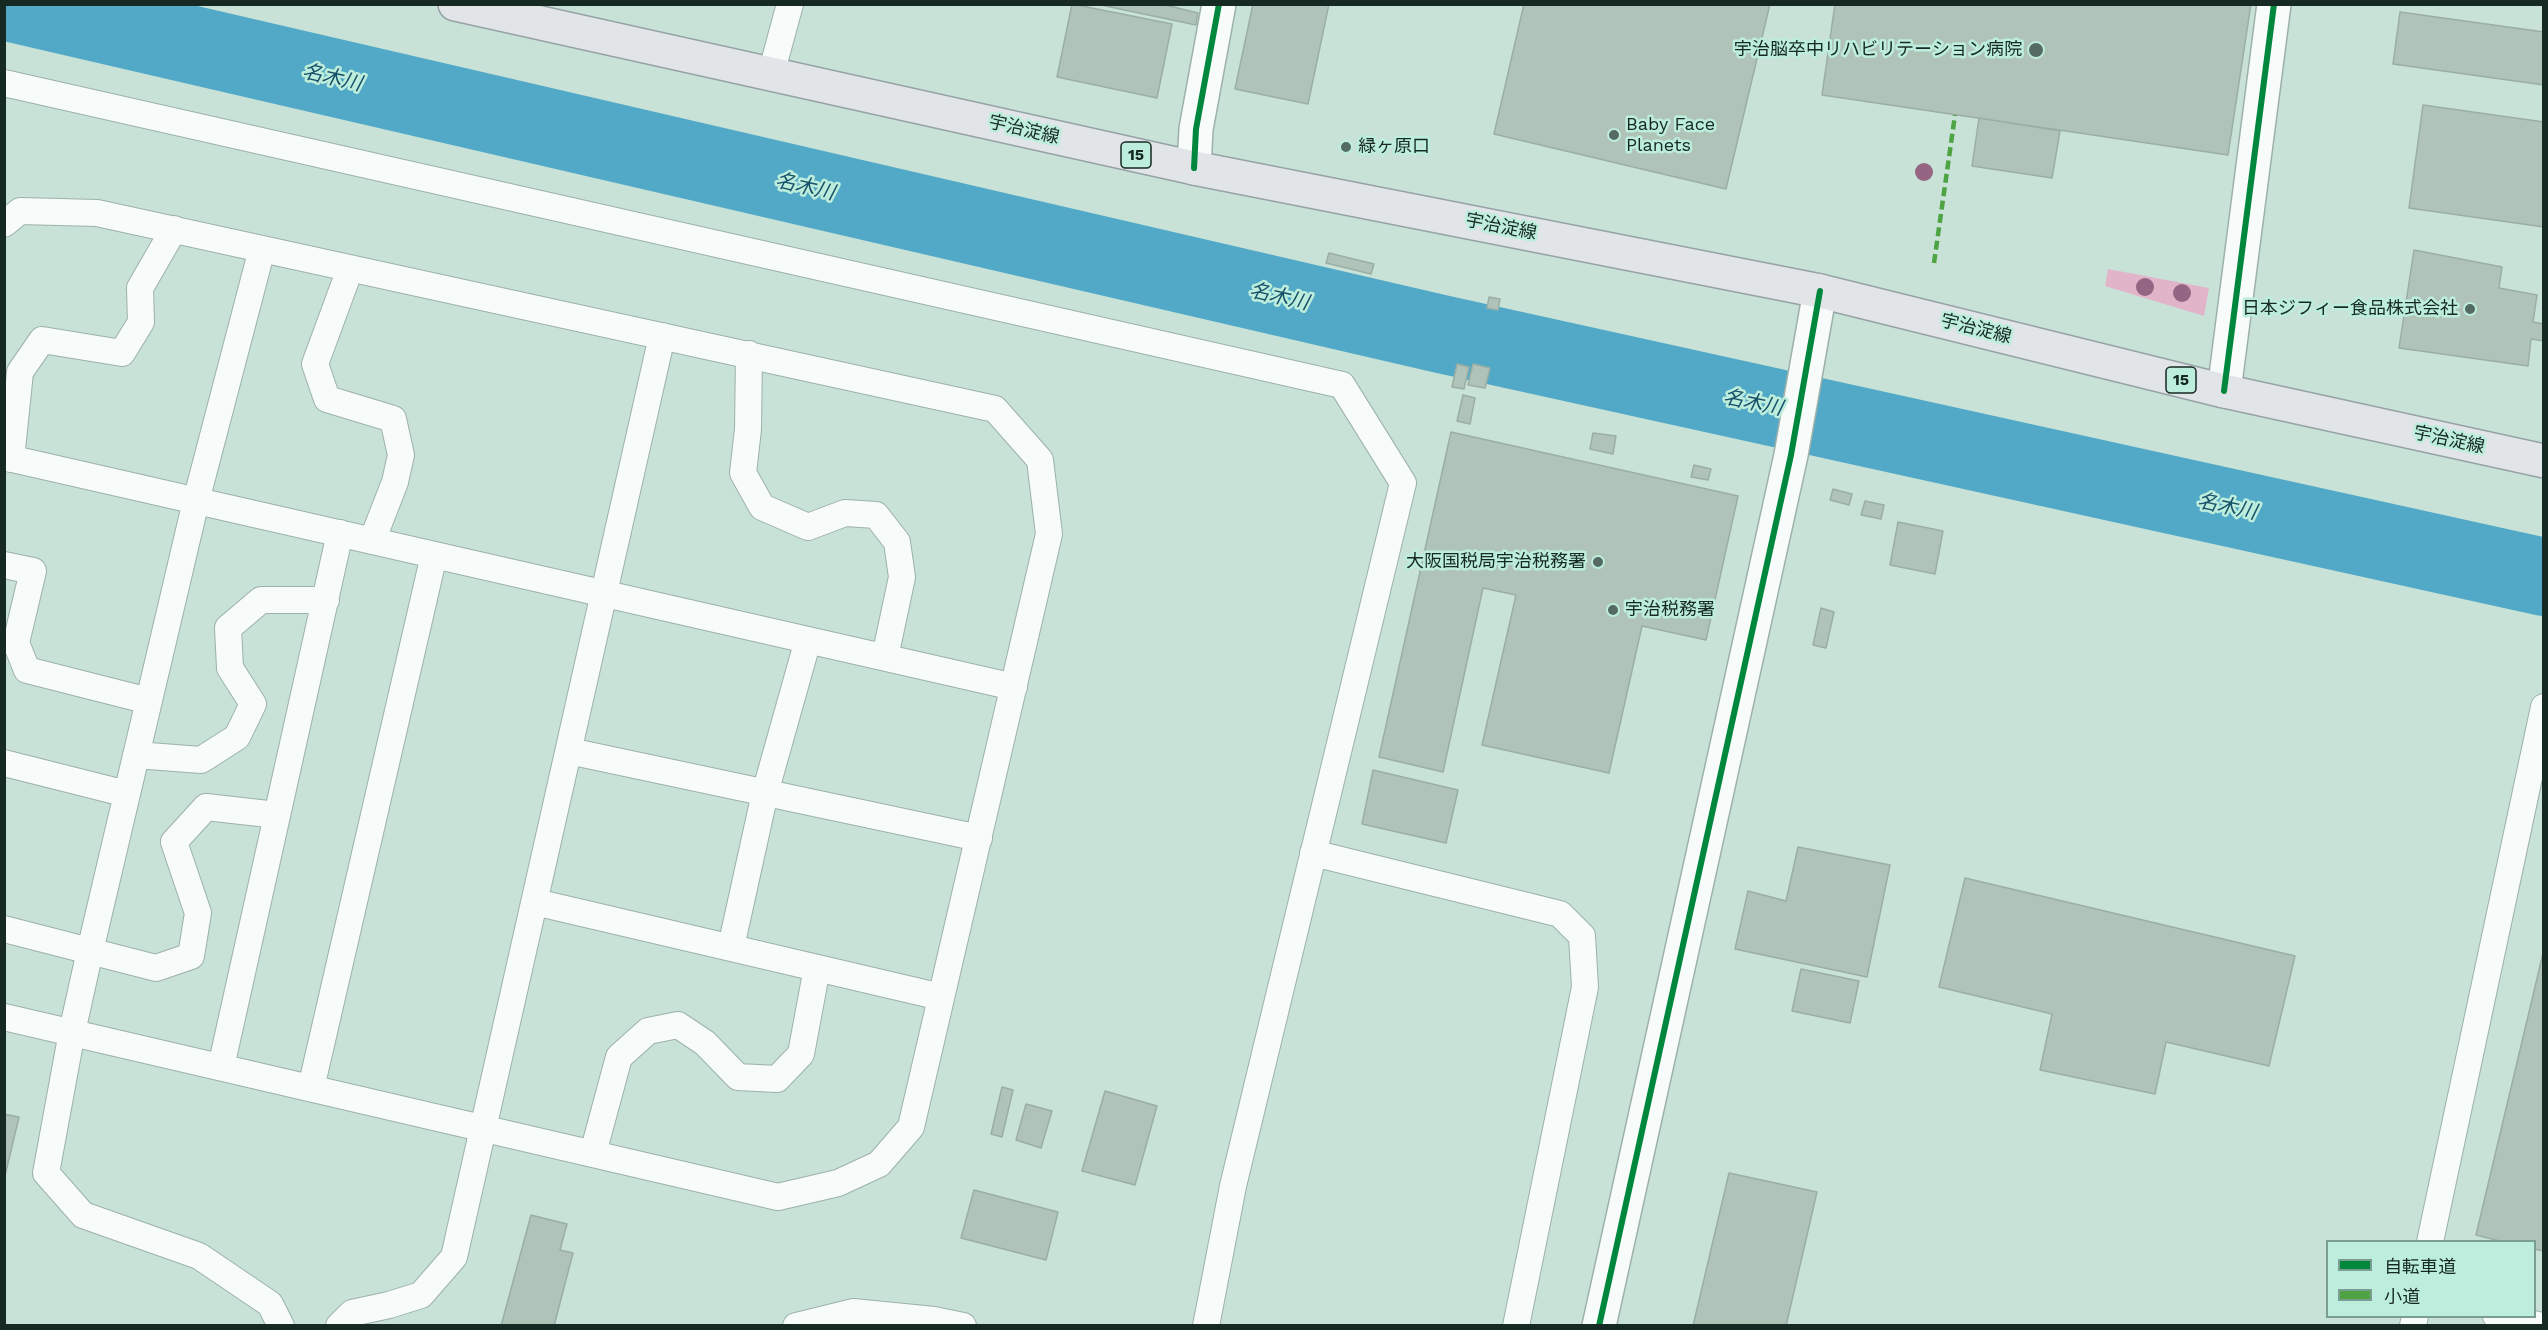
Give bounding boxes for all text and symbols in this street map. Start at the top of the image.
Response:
place label: 宇治脳卒中リハビリテーション病院 [1734,39,2022,61]
marker: 宇治脳卒中リハビリテーション病院 [2027,41,2045,59]
water label: 名木川 [300,60,364,96]
street label: 宇治淀線 [986,111,1062,149]
place label: Baby Face Planets [1626,114,1715,156]
marker: Baby Face Planets [1607,128,1621,142]
place label: 緑ヶ原口 [1358,136,1430,158]
marker: 緑ヶ原口 [1339,140,1353,154]
road number: 15 [1121,142,1151,168]
water label: 名木川 [773,169,837,205]
street label: 宇治淀線 [1464,210,1538,244]
water label: 名木川 [1247,279,1311,315]
place label: 日本ジフィー食品株式会社 [2242,298,2458,320]
marker: 日本ジフィー食品株式会社 [2463,302,2477,316]
street label: 宇治淀線 [1938,310,2014,348]
road number: 15 [2166,367,2196,393]
water label: 名木川 [1721,385,1785,421]
street label: 宇治淀線 [2412,422,2486,458]
water label: 名木川 [2195,489,2259,525]
place label: 大阪国税局宇治税務署 [1406,551,1586,573]
marker: 大阪国税局宇治税務署 [1591,555,1605,569]
place label: 宇治税務署 [1625,599,1715,621]
marker: 宇治税務署 [1606,603,1620,617]
legend [2326,1240,2536,1318]
text: 自転車道 [2384,1256,2456,1277]
text: 小道 [2384,1286,2420,1307]

